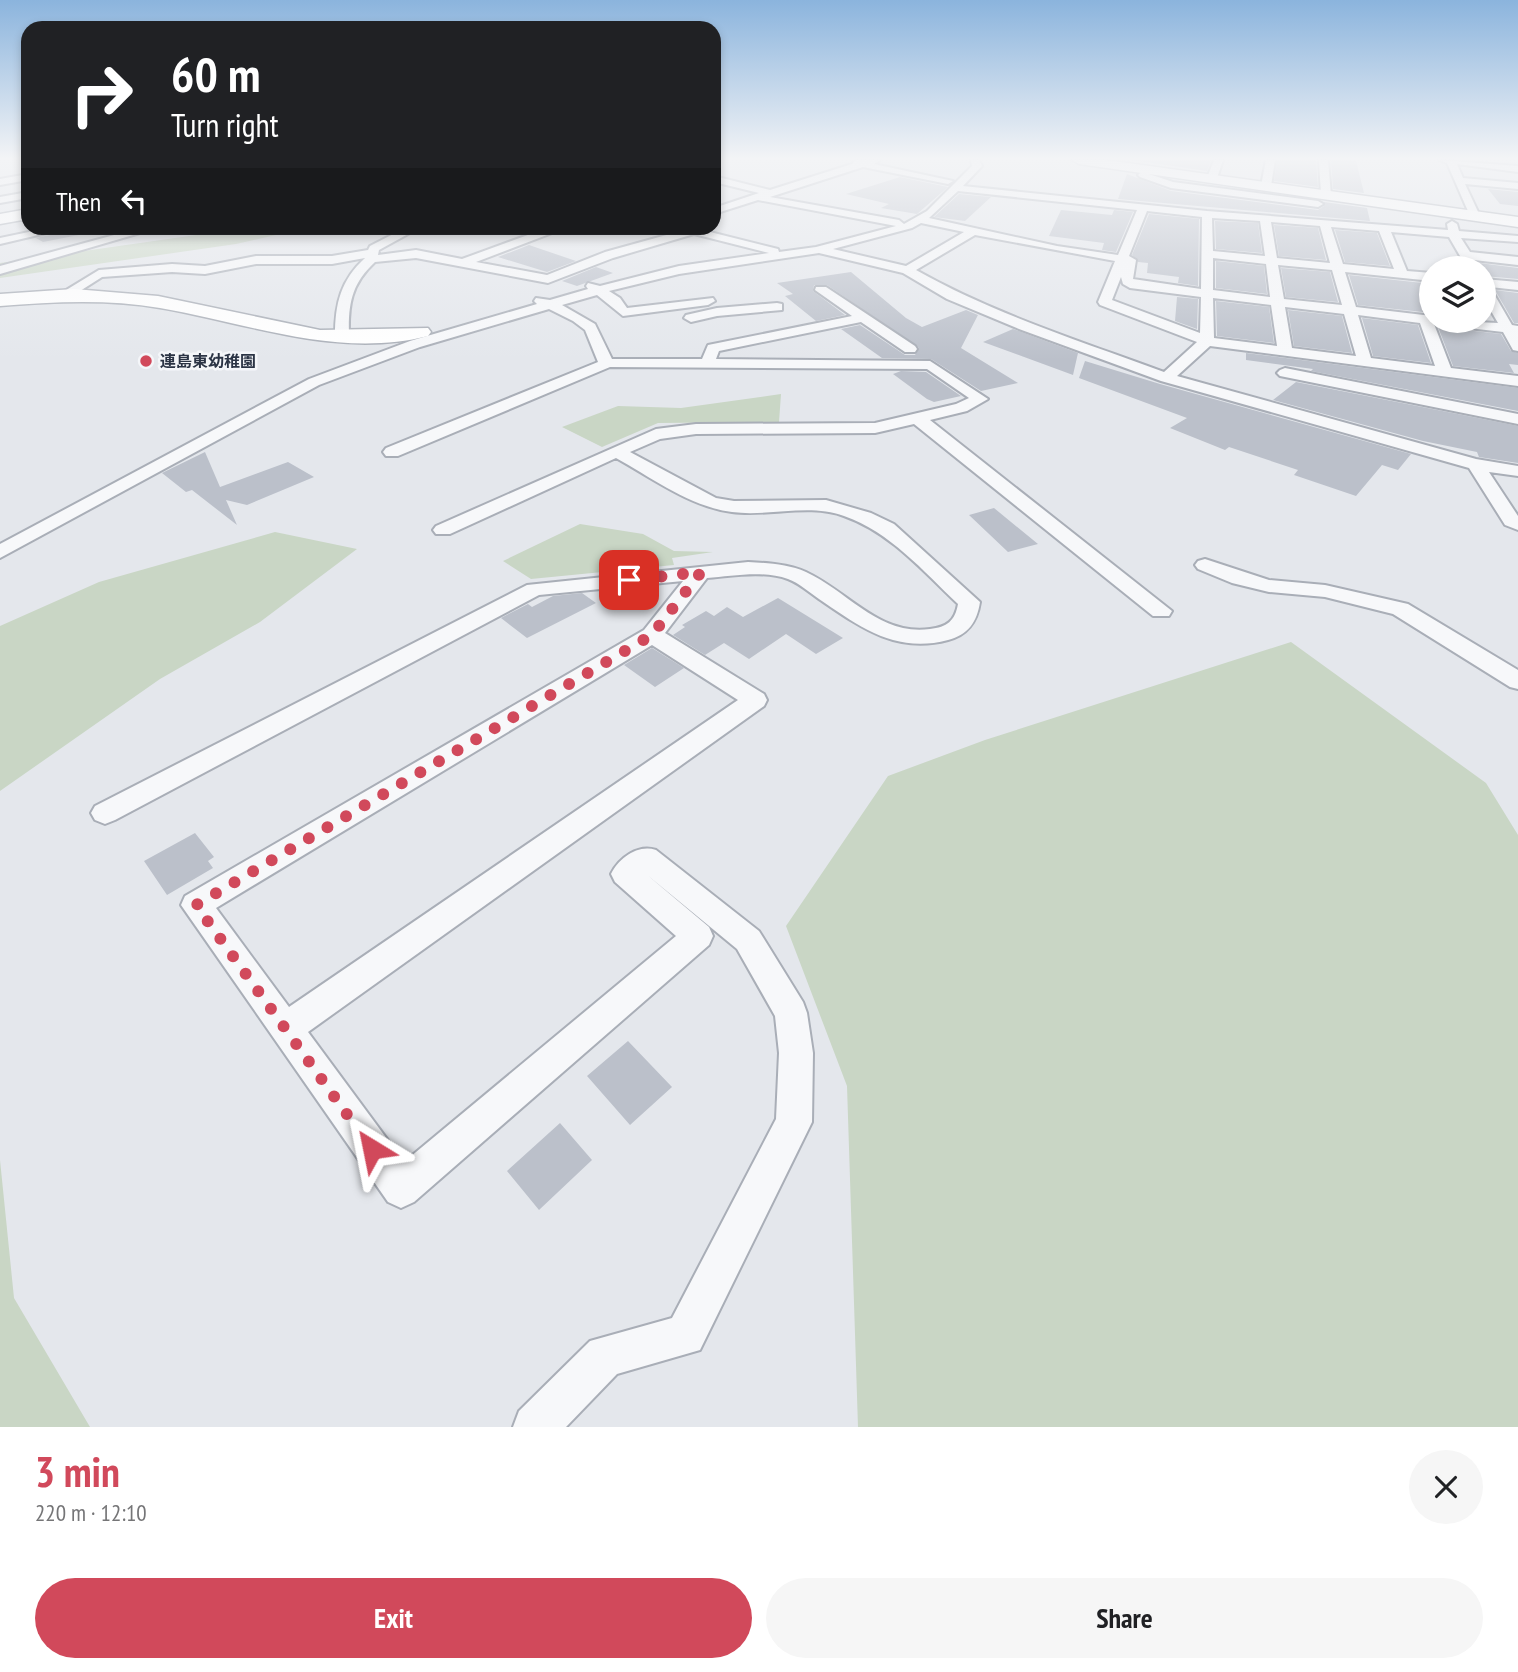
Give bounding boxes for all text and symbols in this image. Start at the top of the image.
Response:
text: 60 m [171,42,260,106]
icon: right [56,49,147,140]
text: Turn right [171,104,279,146]
icon: left [115,182,153,220]
text: Then [56,185,101,218]
map controls [1419,256,1496,333]
button: layers [1419,256,1496,333]
place label: 連島東幼稚園 [160,351,256,371]
marker: 連島東幼稚園 [138,353,154,369]
pin [599,550,659,610]
icon: arrive [610,561,648,599]
position arrow [335,1112,409,1186]
text: 3 min [35,1444,120,1499]
button: close [1409,1450,1483,1524]
text: 220 m · 12:10 [35,1498,147,1527]
button: Exit [35,1578,752,1658]
button: Share [766,1578,1483,1658]

